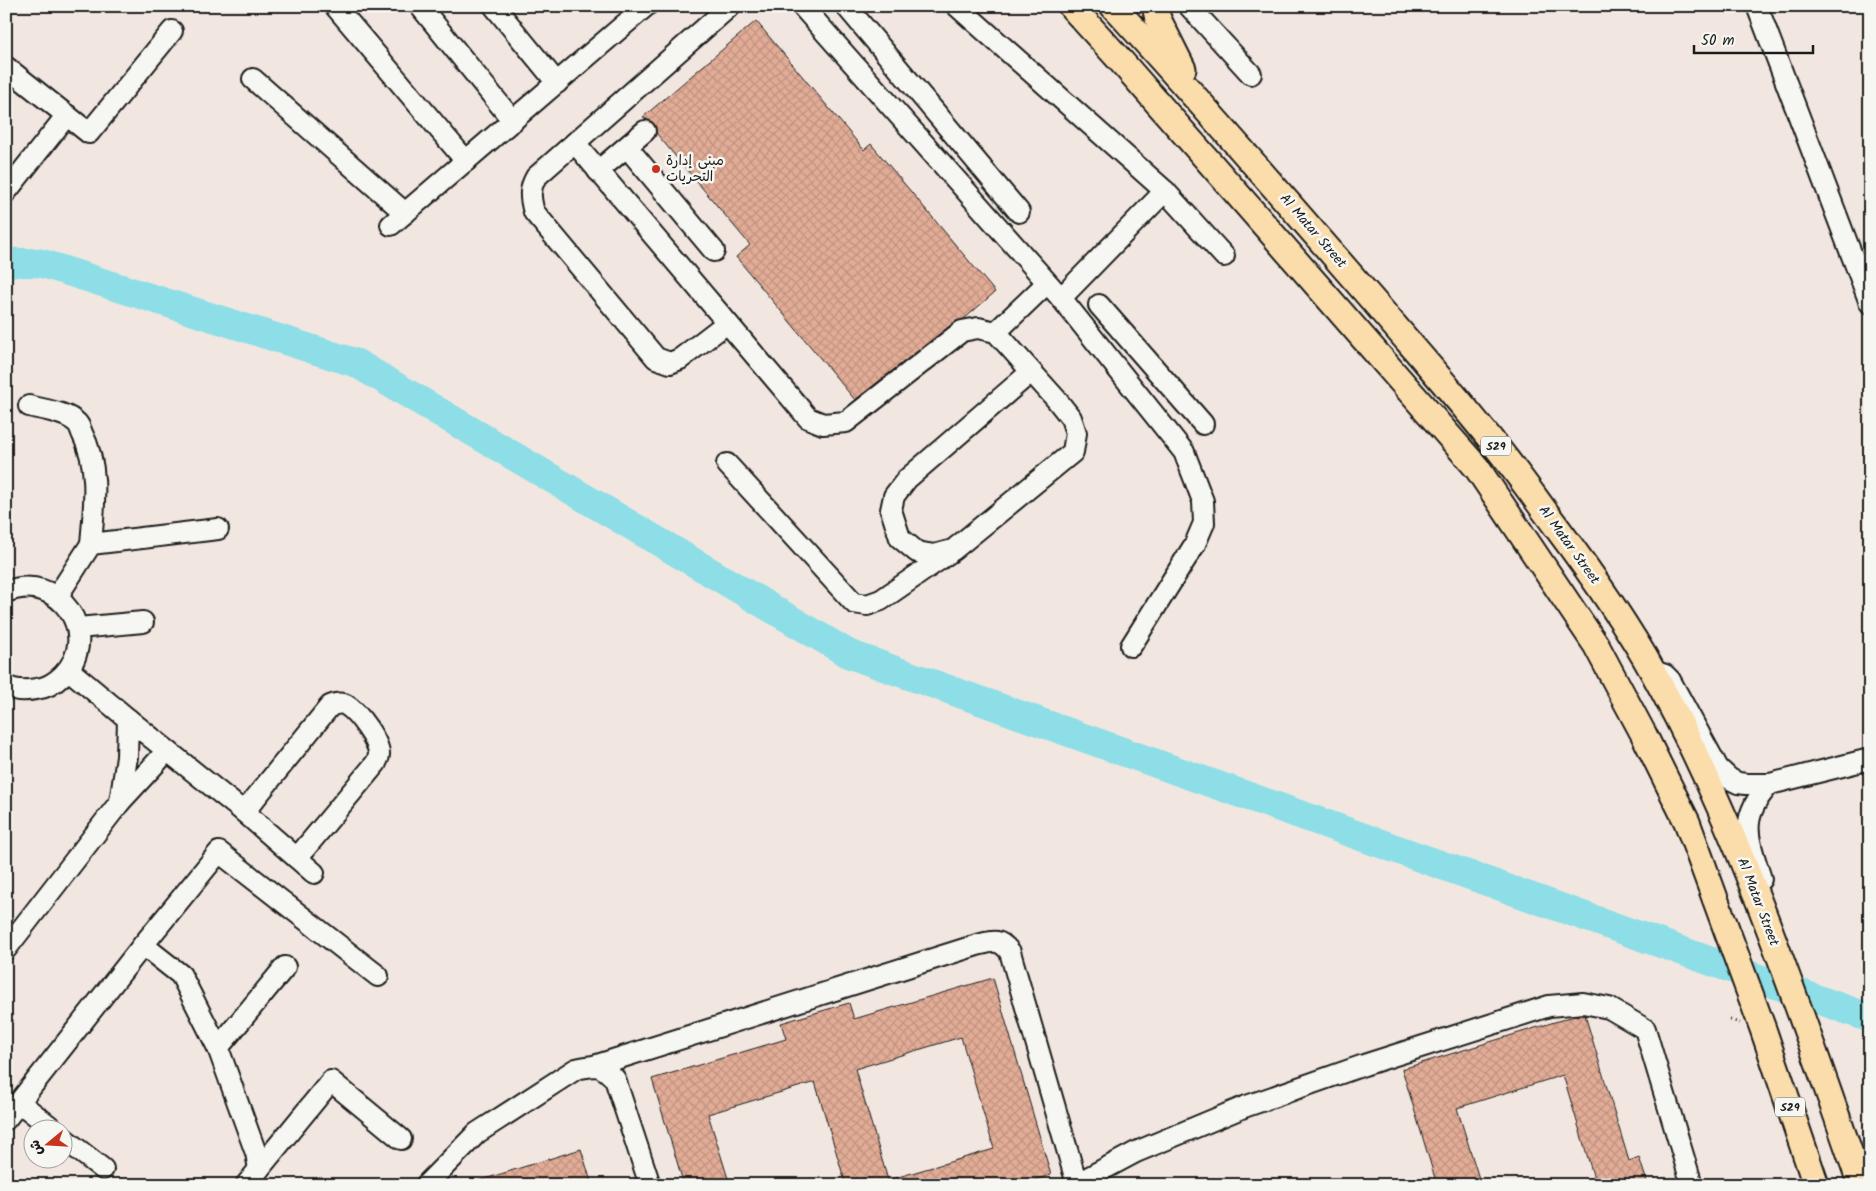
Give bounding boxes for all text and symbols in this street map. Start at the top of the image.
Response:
scale bar [1694,22,1812,54]
text: 50 m [1701,29,1735,53]
place label: مبنى إدارة التحريات [666,150,724,188]
marker: مبنى إدارة التحريات [650,163,662,175]
street label: Al Matar Street [1274,189,1352,274]
road number: S29 [1481,436,1511,456]
street label: Al Matar Street [1533,501,1606,590]
street label: Al Matar Street [1731,855,1785,950]
road number: S29 [1775,1098,1805,1116]
north arrow [22,1118,72,1168]
text: ش [24,1137,49,1158]

